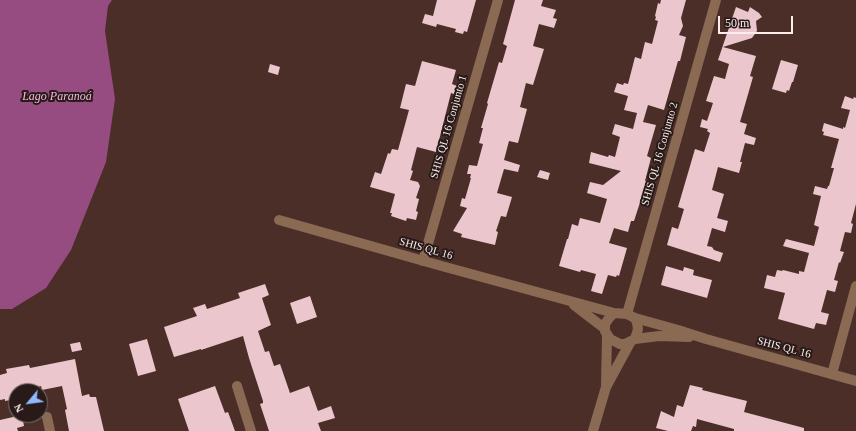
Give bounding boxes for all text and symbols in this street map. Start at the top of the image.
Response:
scale bar [720,8,795,34]
text: 50 m [725,16,749,30]
street label: SHIS QL 16 Conjunto 1 [428,74,470,180]
water label: Lago Paranoá [22,90,92,104]
street label: SHIS QL 16 Conjunto 2 [639,101,681,207]
street label: SHIS QL 16 [398,235,454,263]
street label: SHIS QL 16 [756,335,812,361]
north arrow [8,383,48,423]
text: N [11,402,26,415]

